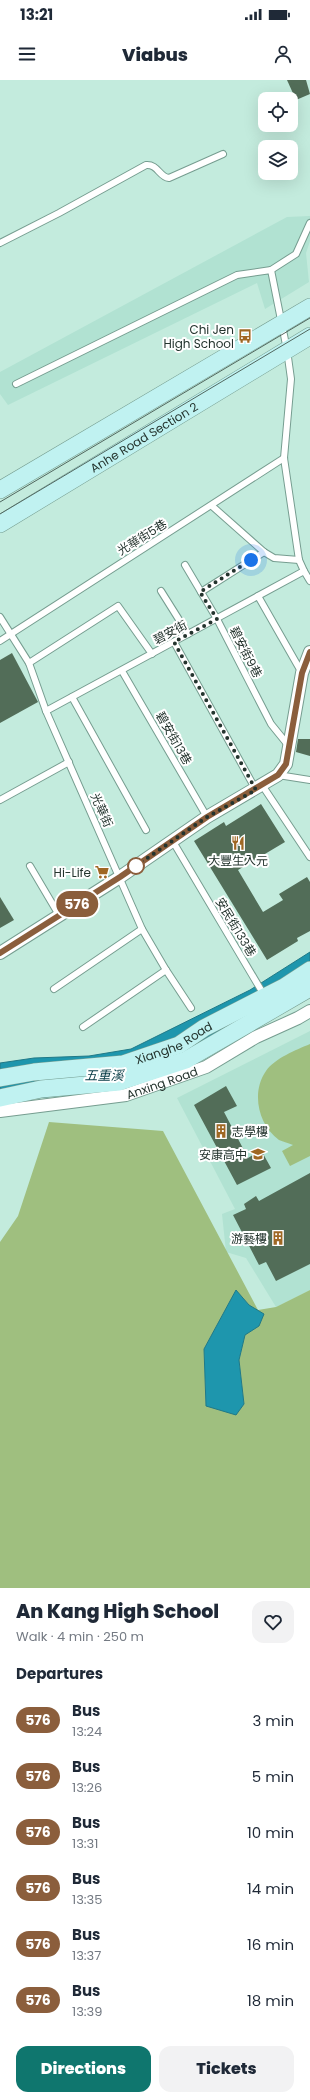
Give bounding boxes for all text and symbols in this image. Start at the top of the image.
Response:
text: 13:21 [20,4,53,25]
text: Viabus [122,42,188,67]
icon: menu [16,43,38,65]
icon: person [272,43,294,65]
map controls [258,92,298,180]
button: locate [258,92,298,132]
button: layers [258,140,298,180]
place label: Chi Jen High School [163,321,234,352]
bus stop icon: Chi Jen High School [237,328,253,344]
street label: Anhe Road Section 2 [87,398,201,476]
street label: 光華街5巷 [114,515,170,559]
your location [241,550,261,570]
street label: 碧安街 [150,616,190,648]
street label: 碧安街9巷 [226,623,266,681]
street label: 碧安街13巷 [152,708,196,768]
street label: 光華街 [87,790,117,830]
restaurant icon: 大豐生入元 [230,835,246,851]
place label: 大豐生入元 [208,852,268,869]
unlabelled marker [127,857,145,875]
place label: Hi-Life [54,864,91,881]
supermarket icon: Hi-Life [94,864,110,880]
line badge: 576 [54,891,100,917]
text: 576 [64,894,90,914]
street label: 安民街133巷 [212,894,260,960]
street label: Xianghe Road [133,1017,215,1068]
street label: Anxing Road [124,1062,200,1103]
water label: 五重溪 [84,1066,125,1085]
building icon: 志學樓 [213,1123,229,1139]
place label: 志學樓 [232,1123,268,1140]
place label: 安康高中 [199,1146,247,1163]
school or university icon: 安康高中 [250,1146,266,1162]
place label: 游藝樓 [231,1230,267,1247]
building icon: 游藝樓 [270,1230,286,1246]
text: An Kang High School [16,1598,219,1625]
button: heart [252,1601,294,1643]
text: Walk · 4 min · 250 m [16,1627,144,1646]
text: Departures [16,1663,103,1684]
text: Bus [72,1700,100,1721]
text: 576 [25,1710,51,1730]
text: 3 min [252,1710,294,1731]
text: 13:24 [72,1722,102,1741]
text: Bus [72,1756,100,1777]
text: 576 [25,1766,51,1786]
text: 5 min [252,1766,294,1787]
text: 13:26 [72,1778,102,1797]
text: Bus [72,1812,100,1833]
text: 576 [25,1822,51,1842]
text: 10 min [247,1822,294,1843]
text: 13:31 [72,1834,98,1853]
text: Bus [72,1868,100,1889]
text: 576 [25,1878,51,1898]
text: 14 min [247,1878,294,1899]
text: 13:35 [72,1890,102,1909]
text: Bus [72,1924,100,1945]
text: 576 [25,1934,51,1954]
text: 16 min [247,1934,294,1955]
text: 13:37 [72,1946,101,1965]
text: Bus [72,1980,100,2001]
text: 576 [25,1990,51,2010]
text: 18 min [247,1990,294,2011]
text: 13:39 [72,2002,102,2021]
button: Directions [16,2046,151,2092]
button: Tickets [159,2046,294,2092]

